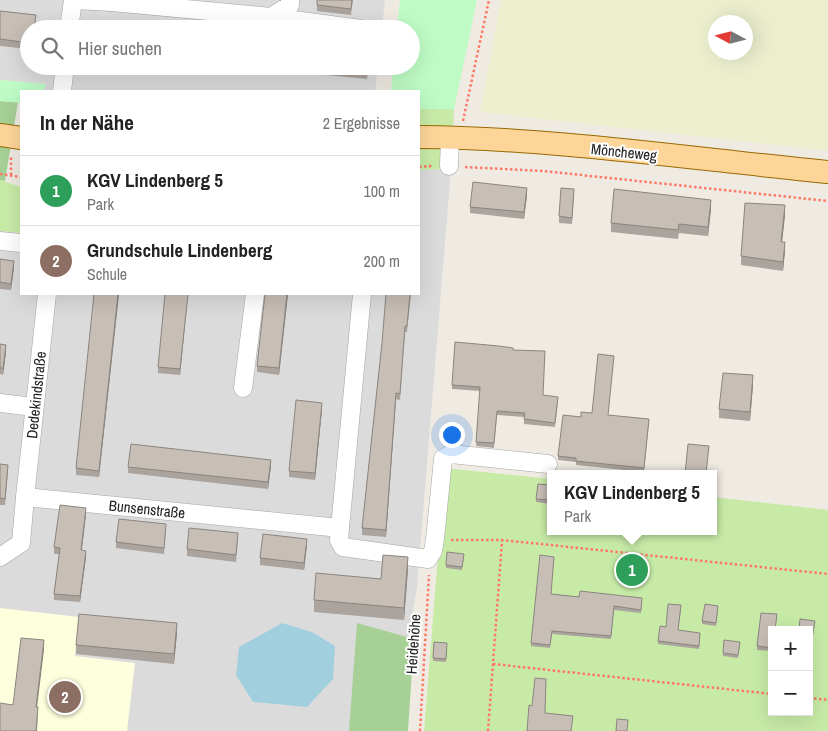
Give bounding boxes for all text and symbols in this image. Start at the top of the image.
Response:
north arrow [708,15,753,60]
search box [20,20,420,75]
icon: search [38,34,66,62]
text: Hier suchen [78,35,162,61]
text: In der Nähe [40,108,134,137]
text: 2 Ergebnisse [323,112,400,134]
street label: Möncheweg [590,138,658,166]
text: KGV Lindenberg 5 [87,167,223,193]
text: 1 [52,180,60,202]
text: 100 m [364,180,400,202]
text: Park [87,193,114,215]
text: Grundschule Lindenberg [87,237,272,263]
text: 2 [52,250,60,272]
text: 200 m [364,250,400,272]
text: Schule [87,263,127,285]
street label: Dedekindstraße [21,350,51,440]
your location [439,422,465,448]
popup [547,470,717,535]
text: KGV Lindenberg 5 [564,479,700,505]
street label: Bunsenstraße [108,495,186,523]
text: Park [564,505,591,527]
pin: 1 [616,551,648,589]
street label: Heidehöhe [400,613,426,675]
map controls [768,626,813,716]
button: + [768,626,813,671]
button: − [768,671,813,716]
pin: 2 [49,678,81,716]

